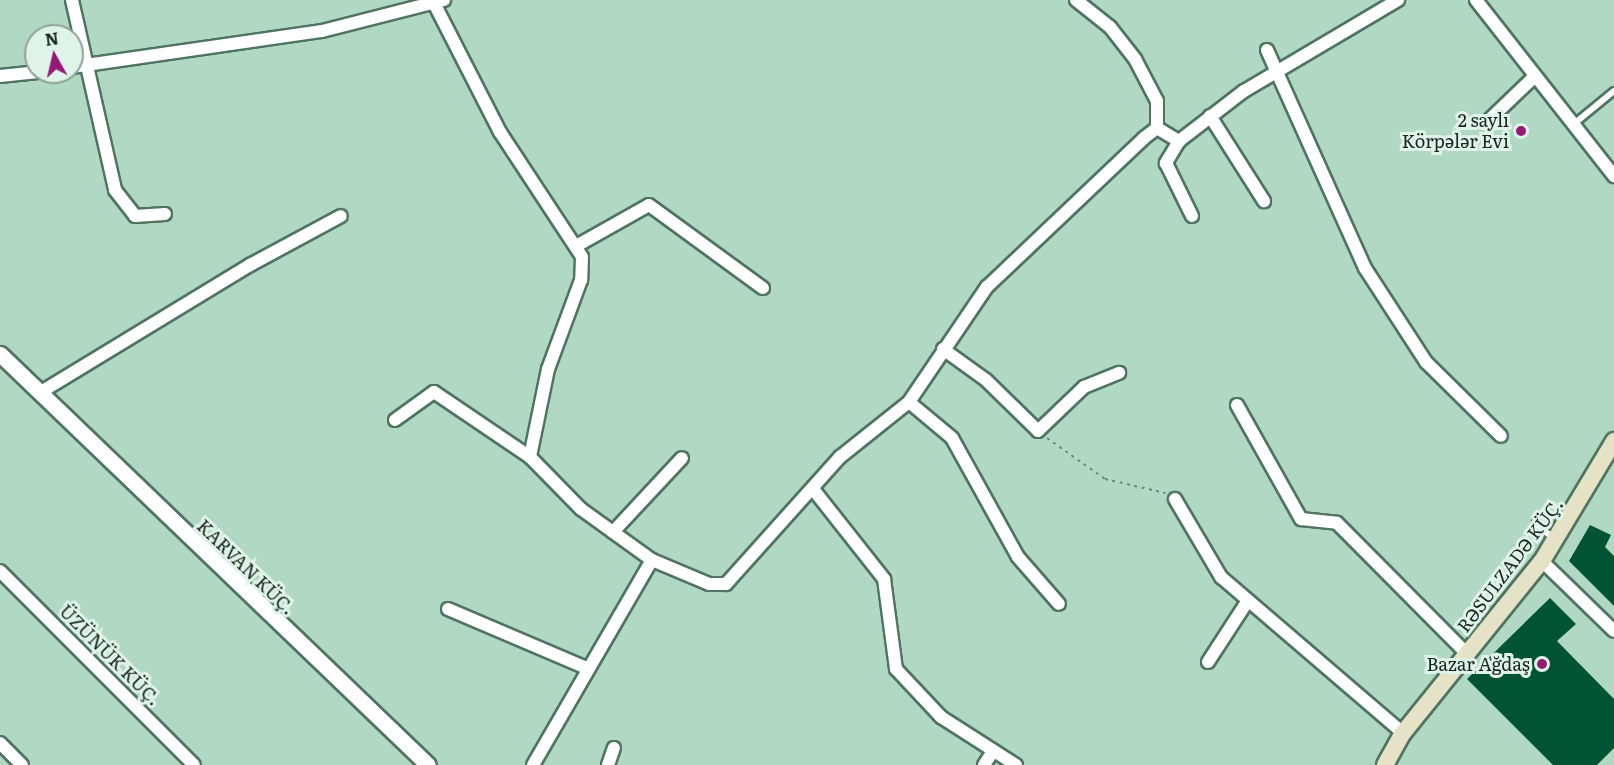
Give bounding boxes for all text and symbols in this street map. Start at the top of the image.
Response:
north arrow [24,24,84,84]
text: N [43,25,60,51]
place label: 2 saylı Körpələr Evi [1402,110,1509,152]
marker: 2 saylı Körpələr Evi [1514,124,1528,138]
street label: RƏSULZADƏ KÜÇ. [1452,494,1568,636]
street label: KARVAN KÜÇ. [193,515,299,619]
street label: ÜZÜNÜK KÜÇ. [55,600,165,710]
place label: Bazar Ağdaş [1426,653,1530,675]
marker: Bazar Ağdaş [1535,657,1549,671]

